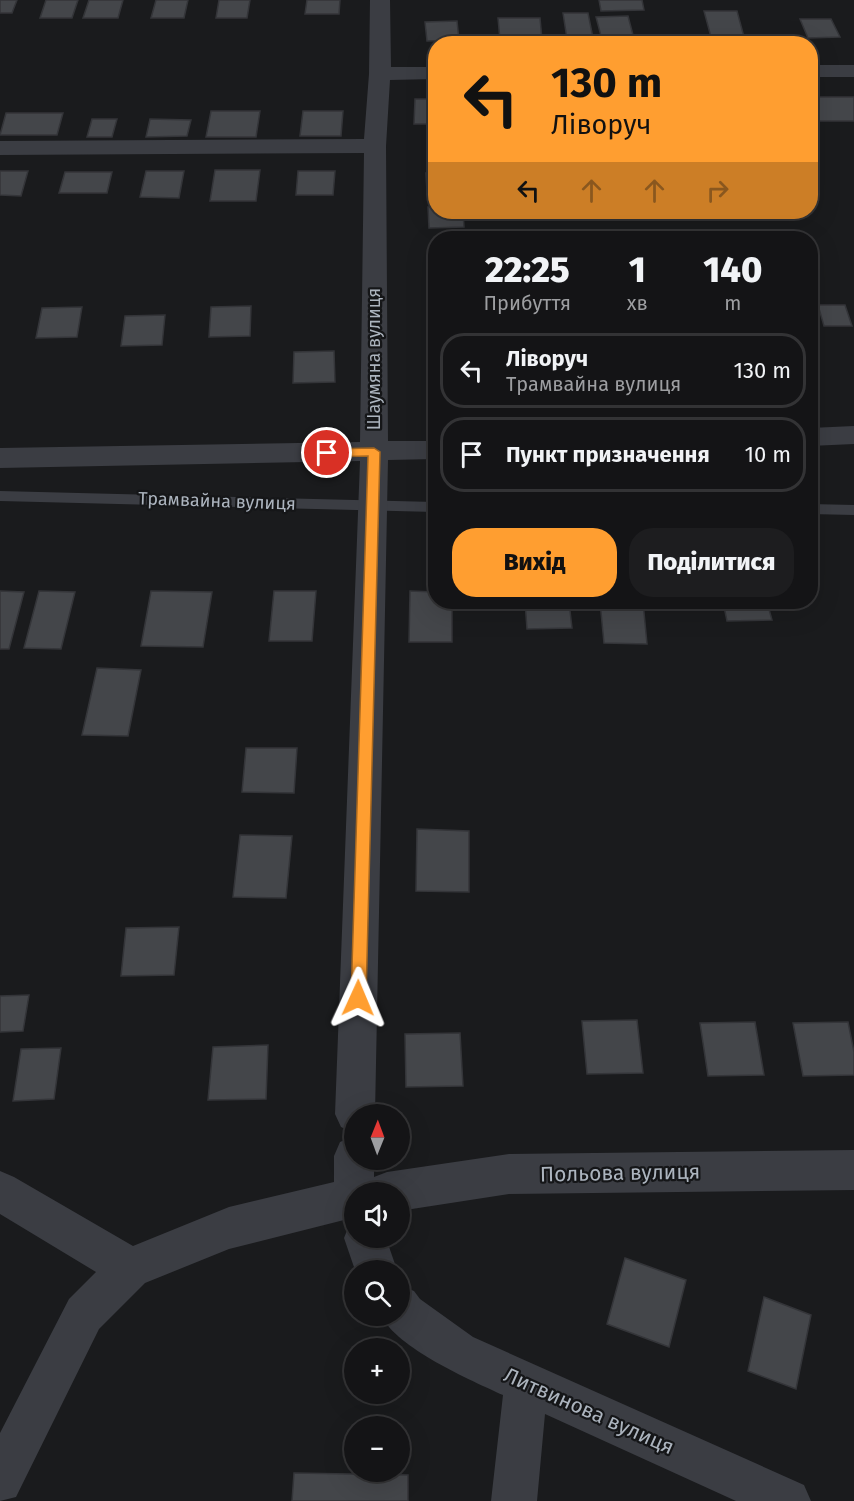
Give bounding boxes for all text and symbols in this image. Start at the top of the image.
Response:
text: 130 m [551,58,662,108]
icon: left [452,60,530,138]
text: Ліворуч [551,109,651,141]
icon: left [512,174,545,207]
icon: ahead [575,174,608,207]
icon: ahead [638,174,671,207]
icon: right [701,174,734,207]
text: 22:25 [485,248,570,292]
text: 1 [629,248,646,292]
text: 140 [703,248,762,292]
street label: Шаумяна вулиця [363,288,385,430]
text: Прибуття [484,291,571,315]
text: хв [627,291,648,315]
text: m [724,291,741,315]
text: Ліворуч [506,345,588,372]
icon: left [455,354,488,387]
text: 130 m [734,357,791,384]
text: Трамвайна вулиця [506,372,681,396]
pin [301,427,352,478]
icon: arrive [310,436,343,469]
icon: arrive [455,438,488,471]
text: Пункт призначення [506,441,710,468]
text: 10 m [745,441,791,468]
street label: Трамвайна вулиця [138,487,296,515]
button: Вихід [452,528,617,597]
button: Поділитися [629,528,794,597]
position arrow [326,966,390,1030]
north arrow [344,1104,410,1170]
map controls [344,1104,410,1482]
street label: Польова вулиця [540,1159,700,1187]
button: sound [344,1182,410,1248]
button: search [344,1260,410,1326]
button: + [344,1338,410,1404]
street label: Литвинова вулиця [500,1362,678,1460]
button: − [344,1416,410,1482]

